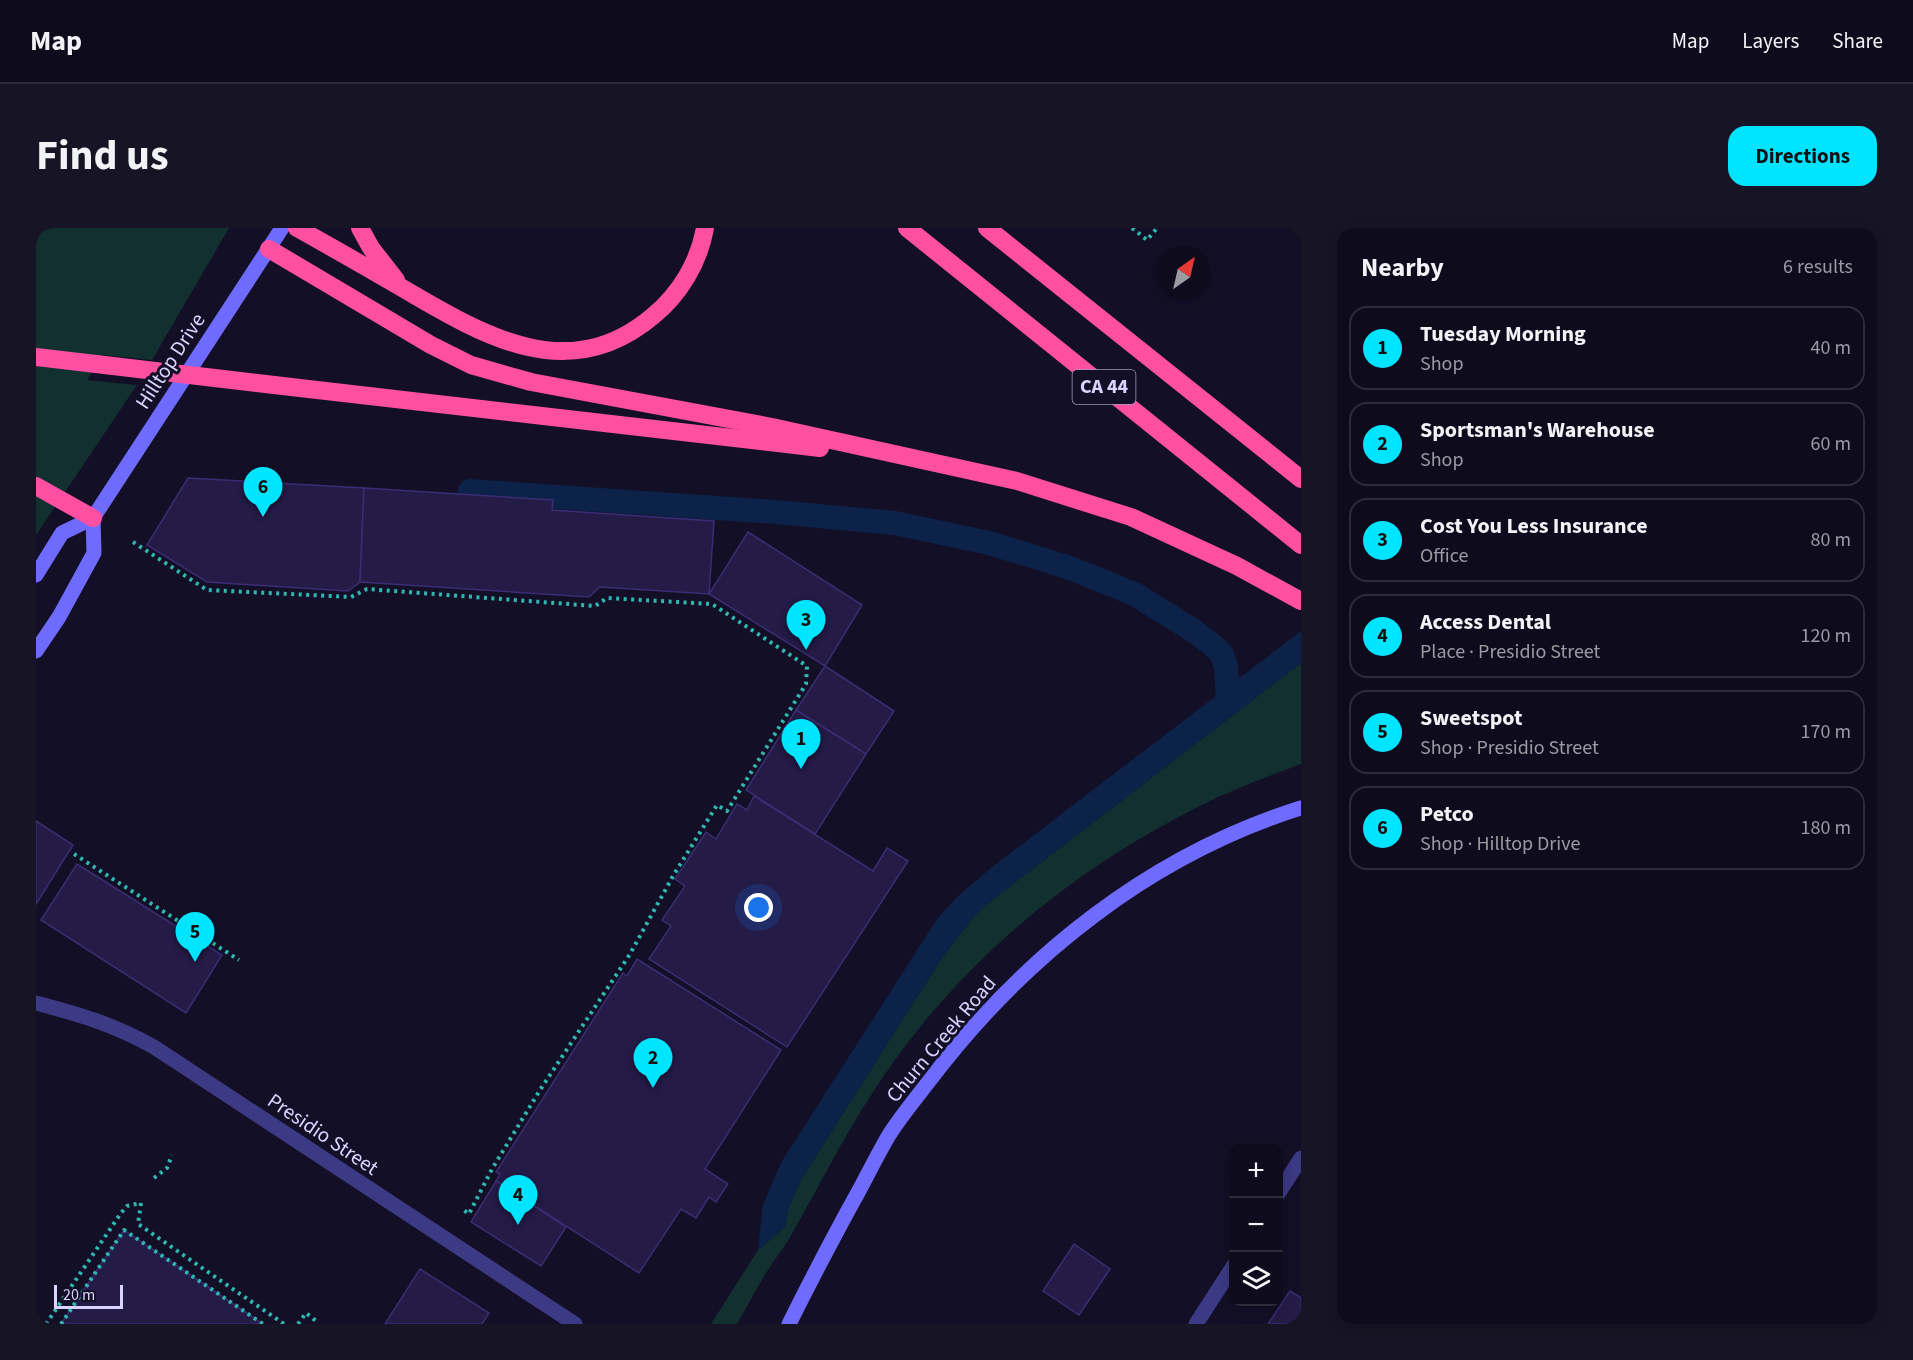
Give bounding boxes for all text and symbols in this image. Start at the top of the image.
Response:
text: Map [30,21,82,61]
text: Map [1672,26,1709,56]
text: Layers [1742,26,1799,56]
text: Share [1832,26,1883,56]
text: Find us [36,126,169,186]
button: Directions [1728,126,1877,186]
north arrow [1157,246,1211,300]
text: Nearby [1361,249,1444,286]
text: 6 results [1783,253,1853,281]
street label: Hilltop Drive [128,307,212,415]
text: Tuesday Morning [1420,318,1586,350]
text: 1 [1377,334,1388,362]
text: 40 m [1811,334,1851,362]
text: Shop [1420,350,1464,378]
road number: CA 44 [1072,370,1136,404]
text: Sportsman's Warehouse [1420,414,1655,446]
text: 2 [1377,430,1388,458]
text: 60 m [1811,430,1851,458]
text: Shop [1420,446,1464,474]
pin: 6 [244,468,282,517]
text: Cost You Less Insurance [1420,510,1648,542]
text: 3 [1377,526,1388,554]
text: 80 m [1811,526,1851,554]
text: Office [1420,542,1468,570]
pin: 3 [786,600,826,650]
text: Access Dental [1420,606,1551,638]
text: 4 [1377,622,1388,650]
text: 120 m [1801,622,1851,650]
text: Place · Presidio Street [1420,638,1600,666]
text: Sweetspot [1420,702,1522,734]
text: 5 [1377,718,1388,746]
text: 170 m [1801,718,1851,746]
pin: 1 [782,720,820,769]
text: Shop · Presidio Street [1420,734,1599,762]
text: Petco [1420,798,1474,830]
text: 6 [1377,814,1388,842]
text: 180 m [1801,814,1851,842]
text: Shop · Hilltop Drive [1420,830,1580,858]
your location [744,893,773,922]
pin: 5 [176,912,214,962]
street label: Churn Creek Road [879,969,1003,1109]
pin: 2 [634,1038,672,1088]
street label: Presidio Street [261,1086,385,1182]
map controls [1229,1144,1283,1306]
button: + [1229,1144,1283,1198]
pin: 4 [498,1176,538,1225]
button: − [1229,1198,1283,1252]
button: layers [1229,1252,1283,1306]
scale bar [54,1282,123,1310]
text: 20 m [63,1284,95,1306]

